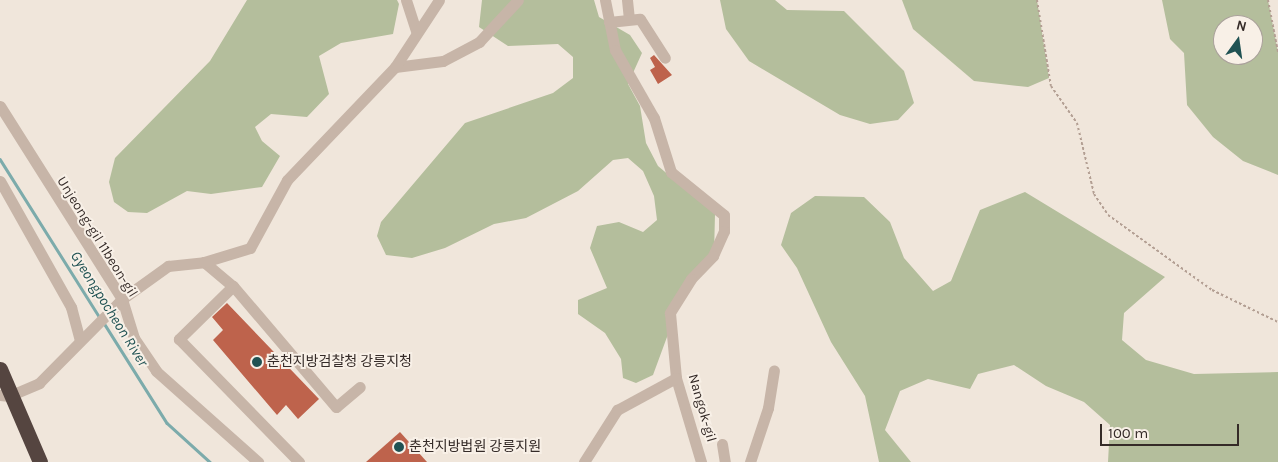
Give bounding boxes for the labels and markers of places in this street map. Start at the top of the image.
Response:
place label: 춘천지방검찰청 강릉지청 [267,354,412,370]
marker: 춘천지방검찰청 강릉지청 [251,356,263,368]
place label: 춘천지방법원 강릉지원 [409,439,541,455]
marker: 춘천지방법원 강릉지원 [393,441,405,453]

